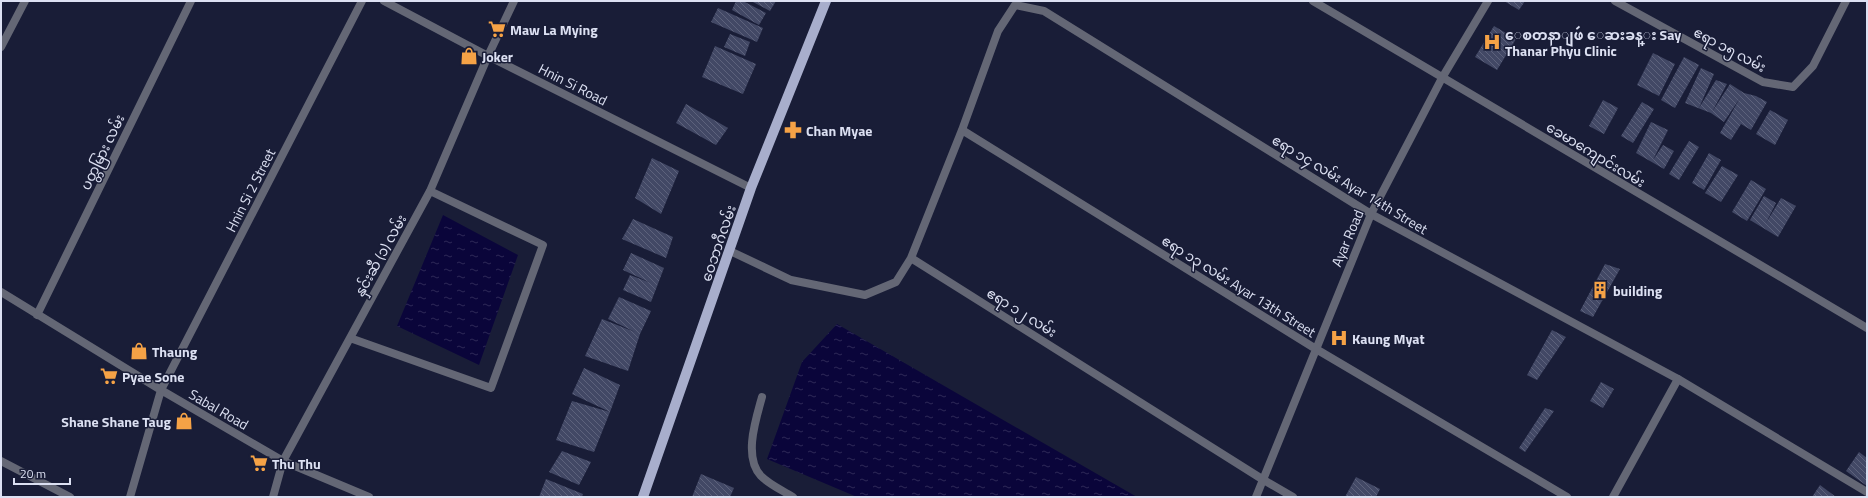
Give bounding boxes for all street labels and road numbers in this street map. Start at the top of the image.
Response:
street label: ဧရာ ၁၅ လမ်း [1689,21,1770,79]
street label: Hnin Si Road [535,58,611,110]
street label: ပတ္တမြား လမ်း [75,110,131,194]
street label: ခေမာကျောင်းလမ်း [1541,116,1650,194]
street label: ဧရာ ၁၄ လမ်း Ayar 14th Street [1267,129,1432,241]
street label: Hnin Si 2 Street [220,144,280,235]
street label: ဝေဘာဂီလမ်း [695,202,741,284]
street label: Ayar Road [1326,206,1368,270]
street label: နှင်းဆီ (၁) လမ်း [349,210,413,301]
street label: ဧရာ ၁၃ လမ်း Ayar 13th Street [1157,230,1320,344]
street label: ဧရာ ၁၂ လမ်း [982,282,1061,344]
street label: Sabal Road [185,384,253,434]

